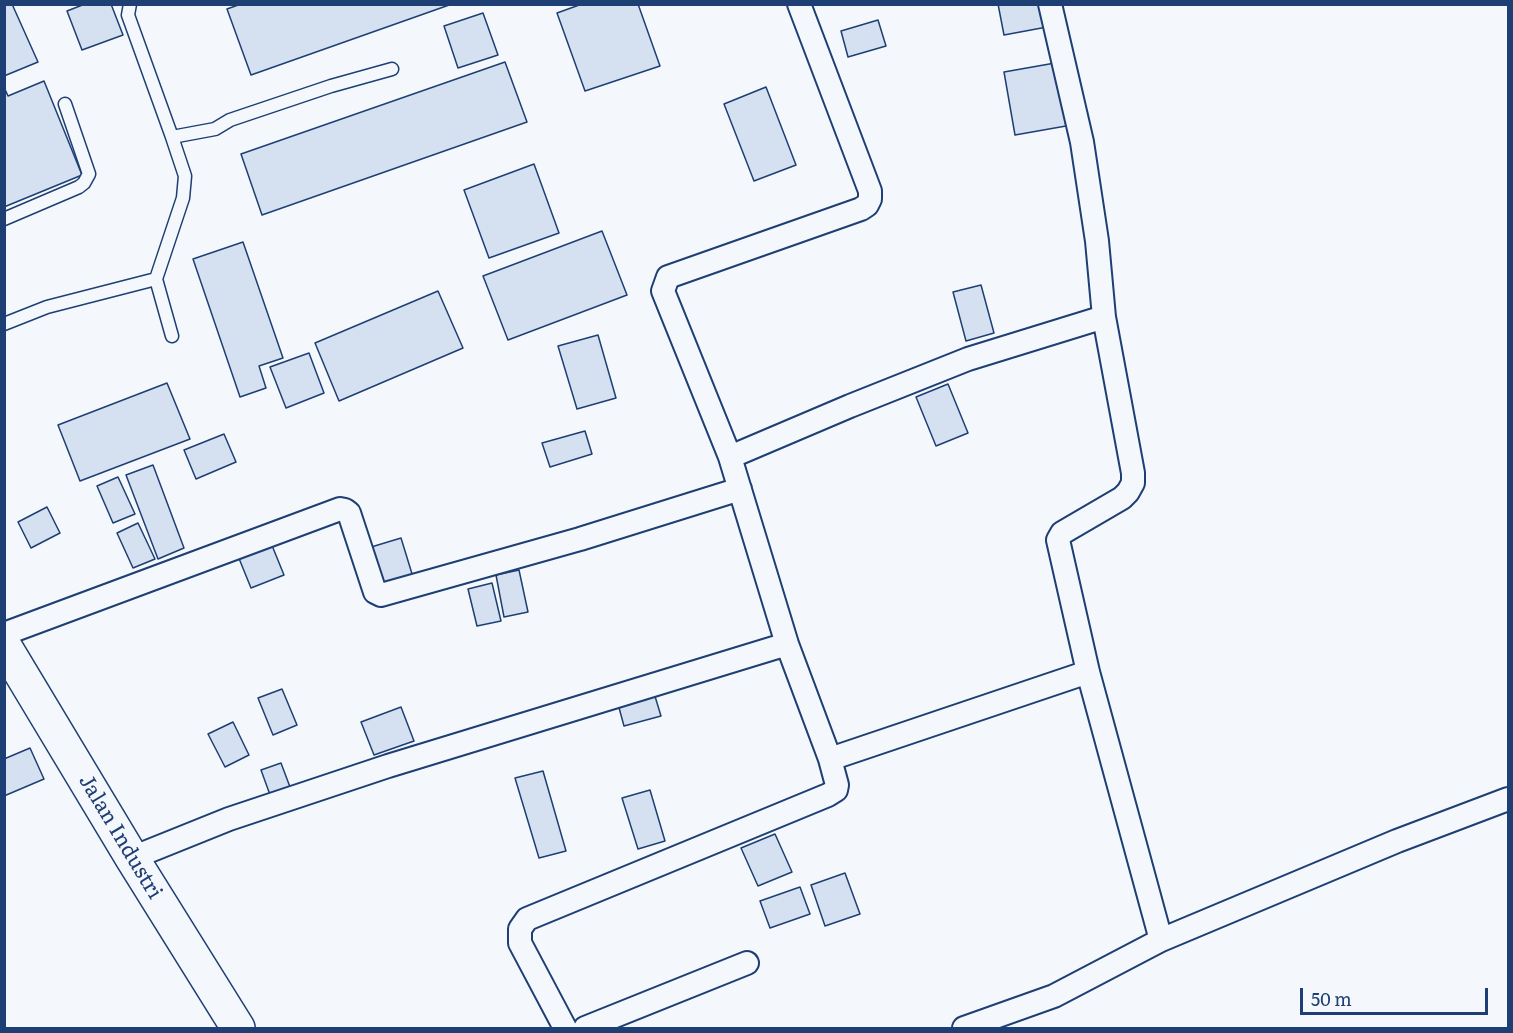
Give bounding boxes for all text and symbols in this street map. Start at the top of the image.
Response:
street label: Jalan Industri [73,770,167,904]
scale bar [1303,976,1490,1014]
text: 50 m [1311,985,1352,1012]

